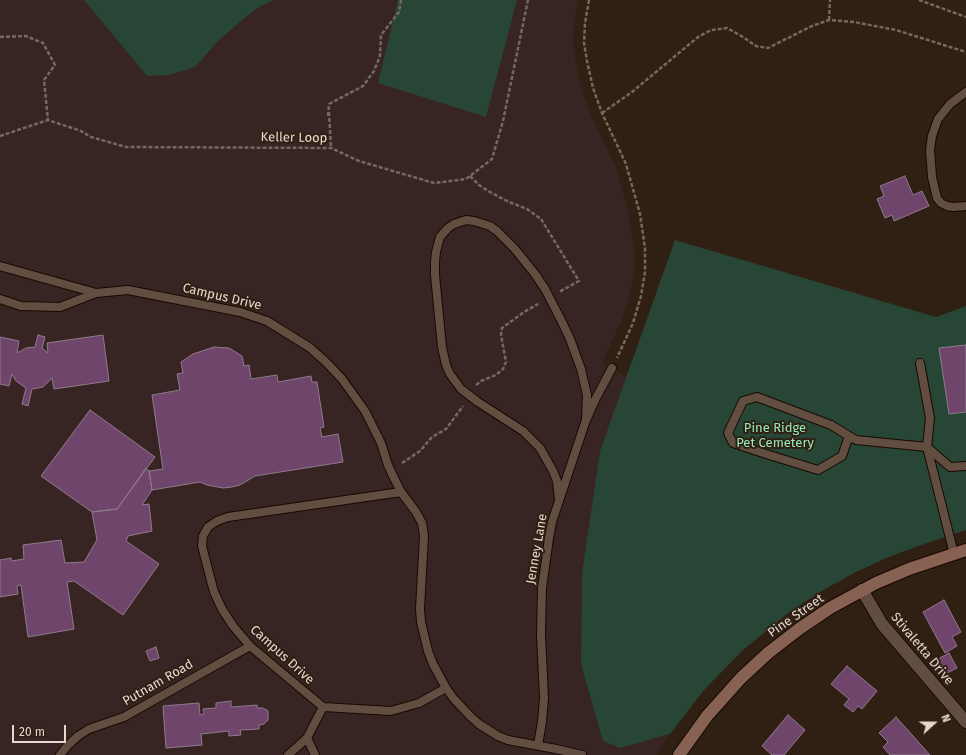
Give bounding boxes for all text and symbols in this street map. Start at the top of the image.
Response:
street label: Keller Loop [261,130,327,146]
street label: Campus Drive [181,280,263,314]
park label: Pine Ridge Pet Cemetery [736,420,814,451]
street label: Jenney Lane [523,513,551,585]
street label: Pine Street [765,591,827,641]
street label: Stivaletta Drive [887,610,957,688]
street label: Campus Drive [247,622,317,688]
street label: Putnam Road [120,657,196,709]
north arrow [914,703,954,743]
text: N [938,713,953,724]
scale bar [14,717,68,743]
text: 20 m [19,725,45,739]

